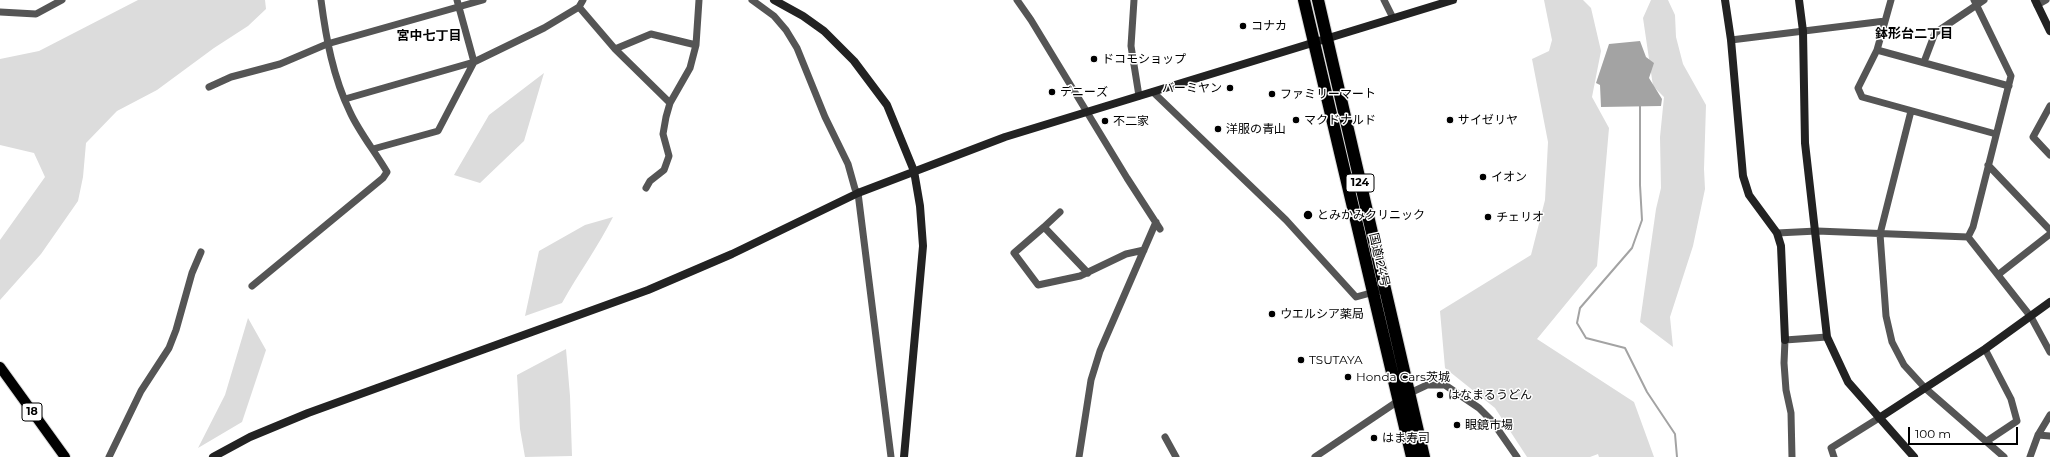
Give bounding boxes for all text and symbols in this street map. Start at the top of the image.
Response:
place label: コナカ [1251,19,1287,33]
marker: コナカ [1238,21,1248,31]
district label: 鉢形台二丁目 [1875,26,1953,42]
district label: 宮中七丁目 [397,28,461,44]
place label: ドコモショップ [1102,52,1186,66]
marker: ドコモショップ [1089,54,1099,64]
place label: バーミヤン [1162,81,1222,95]
marker: バーミヤン [1225,83,1235,93]
place label: デニーズ [1060,85,1108,99]
marker: デニーズ [1047,87,1057,97]
place label: ファミリーマート [1280,87,1376,101]
marker: ファミリーマート [1267,89,1277,99]
place label: マクドナルド [1304,113,1376,127]
place label: サイゼリヤ [1458,113,1518,127]
place label: 不二家 [1113,114,1149,128]
marker: マクドナルド [1291,115,1301,125]
marker: サイゼリヤ [1445,115,1455,125]
marker: 不二家 [1100,116,1110,126]
place label: 洋服の青山 [1226,122,1286,136]
marker: 洋服の青山 [1213,124,1223,134]
place label: イオン [1491,170,1527,184]
marker: イオン [1478,172,1488,182]
road number: 124 [1346,174,1374,192]
place label: とみかみクリニック [1317,208,1425,222]
marker: とみかみクリニック [1302,209,1314,221]
place label: チェリオ [1496,210,1544,224]
marker: チェリオ [1483,212,1493,222]
street label: 国道124号 [1366,232,1392,288]
place label: ウエルシア薬局 [1280,307,1364,321]
marker: ウエルシア薬局 [1267,309,1277,319]
place label: TSUTAYA [1309,353,1363,367]
marker: TSUTAYA [1296,355,1306,365]
place label: Honda Cars茨城 [1356,370,1450,384]
marker: Honda Cars茨城 [1343,372,1353,382]
place label: はなまるうどん [1448,388,1532,402]
marker: はなまるうどん [1435,390,1445,400]
road number: 18 [22,403,42,421]
place label: 眼鏡市場 [1465,418,1513,432]
scale bar [1910,419,2020,445]
marker: 眼鏡市場 [1452,420,1462,430]
text: 100 m [1915,426,1951,441]
place label: はま寿司 [1382,431,1430,445]
marker: はま寿司 [1369,433,1379,443]

